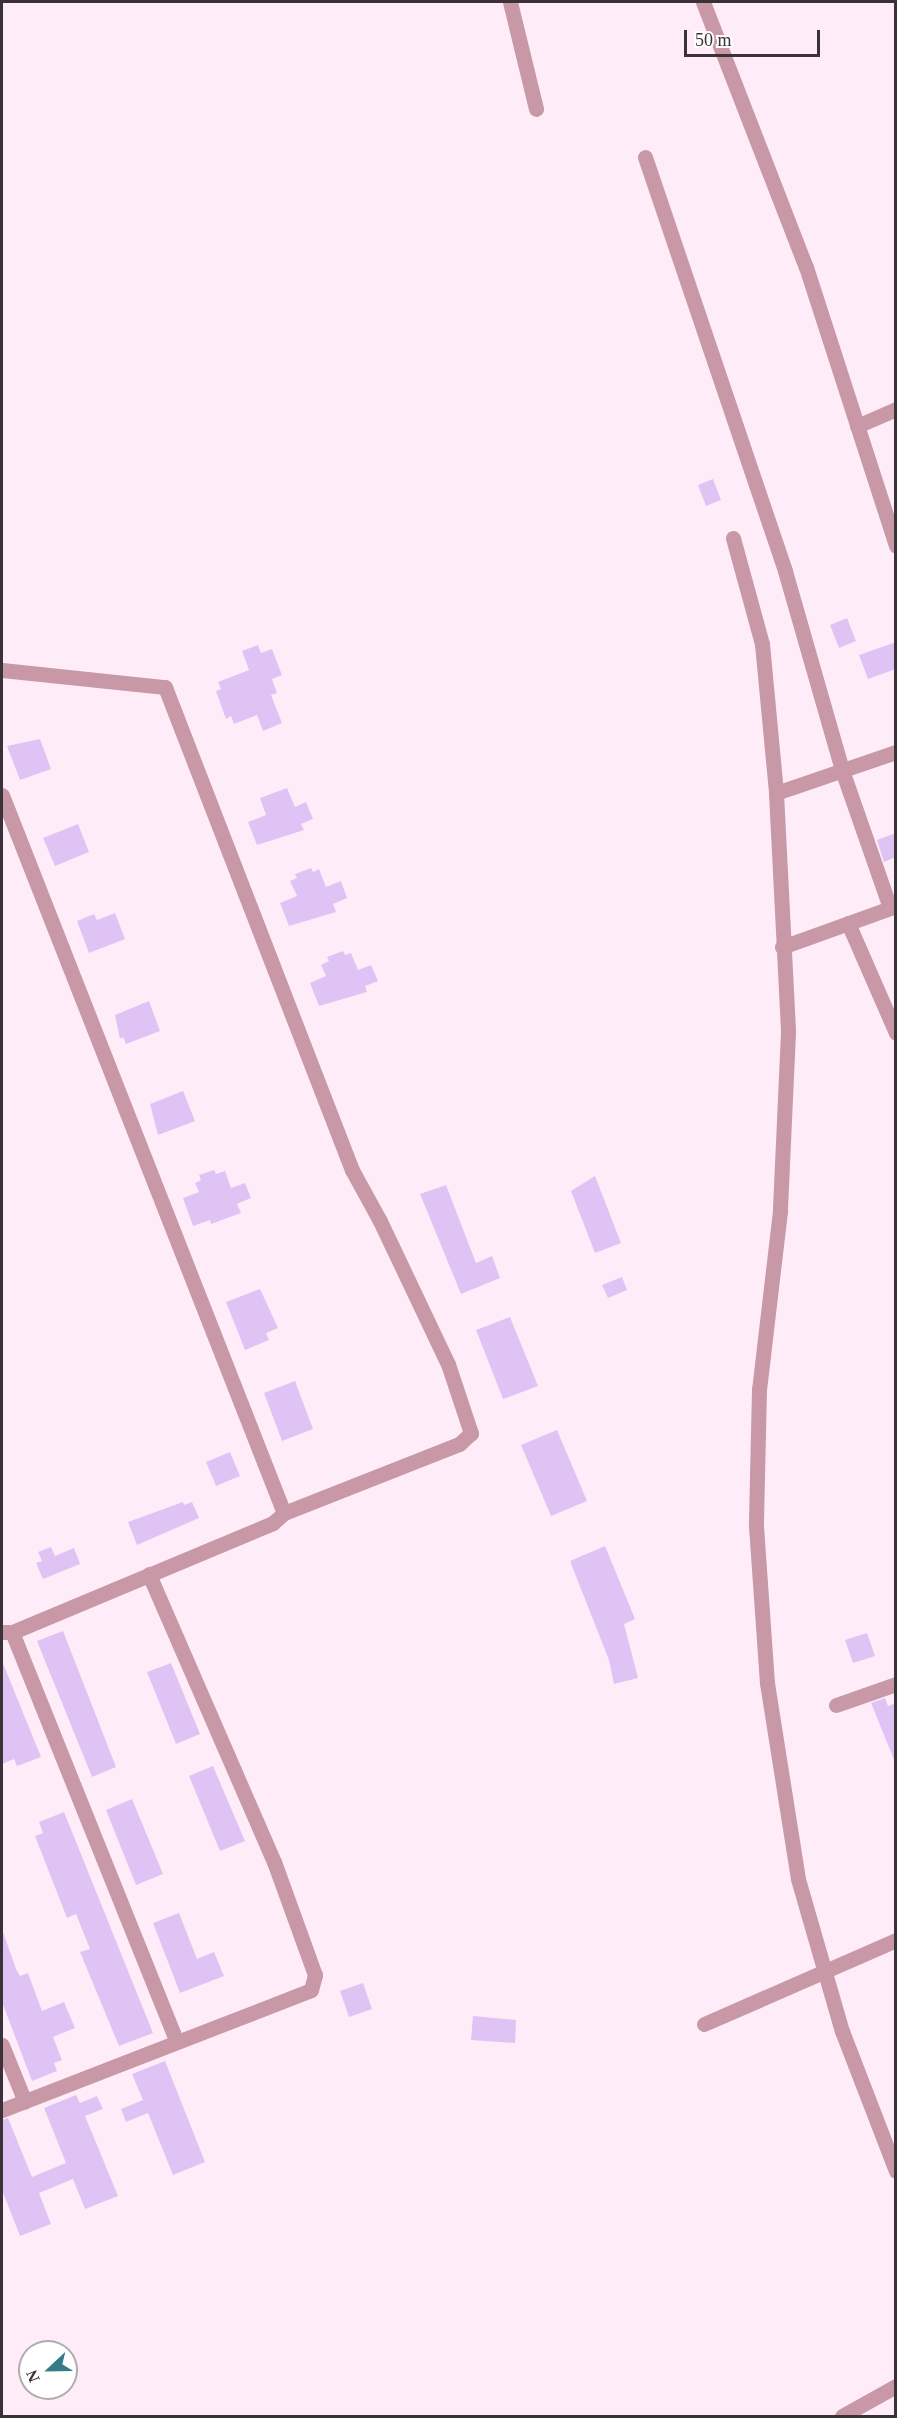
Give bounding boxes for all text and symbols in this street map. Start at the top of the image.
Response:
scale bar [687,18,824,56]
text: 50 m [695,30,732,50]
north arrow [18,2340,78,2400]
text: N [23,2368,43,2385]

